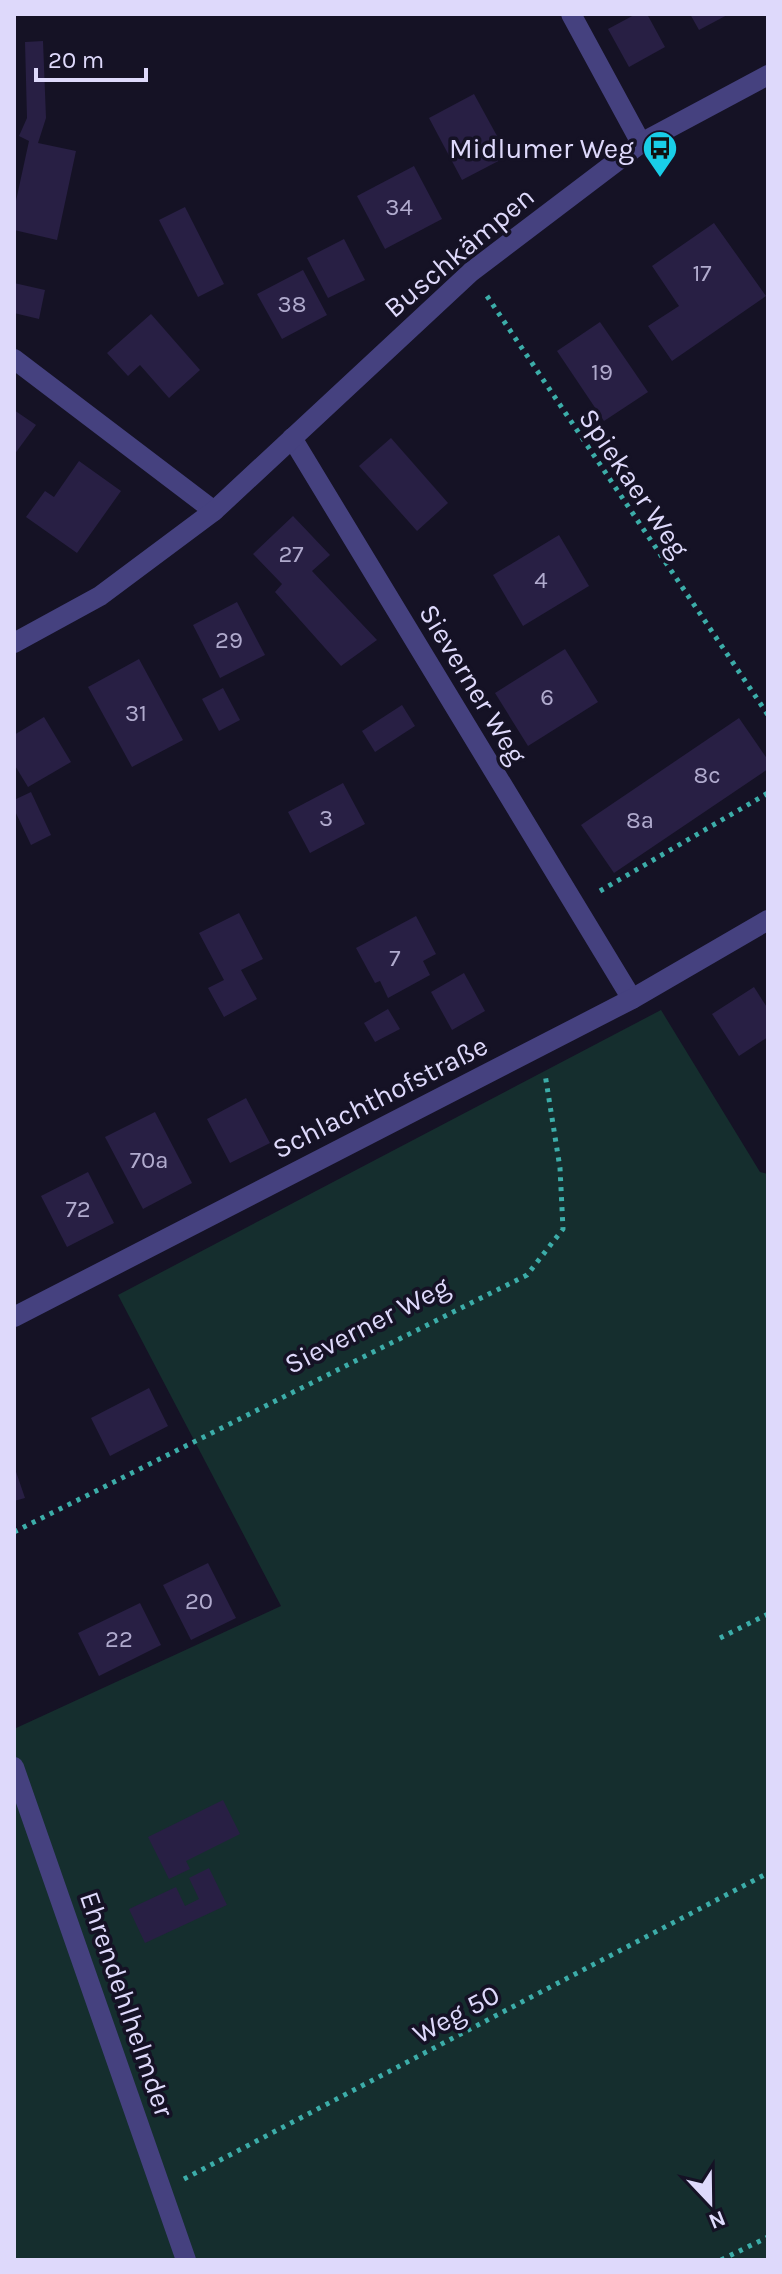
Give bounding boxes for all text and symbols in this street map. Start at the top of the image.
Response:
scale bar [36,32,146,82]
text: 20 m [48,46,104,74]
bus stop icon: Midlumer Weg [641,129,679,179]
place label: Midlumer Weg [449,132,634,165]
street label: Buschkämpen [377,180,541,324]
house number: 34 [385,193,413,221]
house number: 17 [692,259,712,287]
house number: 38 [278,290,306,318]
house number: 19 [591,358,613,386]
street label: Spiekaer Weg [572,402,696,564]
house number: 27 [278,540,304,568]
house number: 4 [534,566,548,594]
street label: Sieverner Weg [412,598,534,770]
house number: 29 [215,626,243,654]
house number: 6 [540,683,554,711]
house number: 31 [125,699,147,727]
house number: 8c [693,761,721,789]
house number: 3 [319,804,333,832]
house number: 8a [626,806,654,834]
house number: 7 [389,944,401,972]
street label: Schlachthofstraße [267,1029,493,1165]
house number: 70a [130,1146,168,1174]
house number: 72 [65,1195,91,1223]
street label: Sieverner Weg [279,1269,455,1381]
house number: 20 [185,1587,213,1615]
house number: 22 [105,1625,133,1653]
street label: Ehrendehlhelmder [73,1887,181,2122]
street label: Weg 50 [407,1978,505,2050]
north arrow [670,2162,750,2242]
text: N [705,2205,729,2235]

